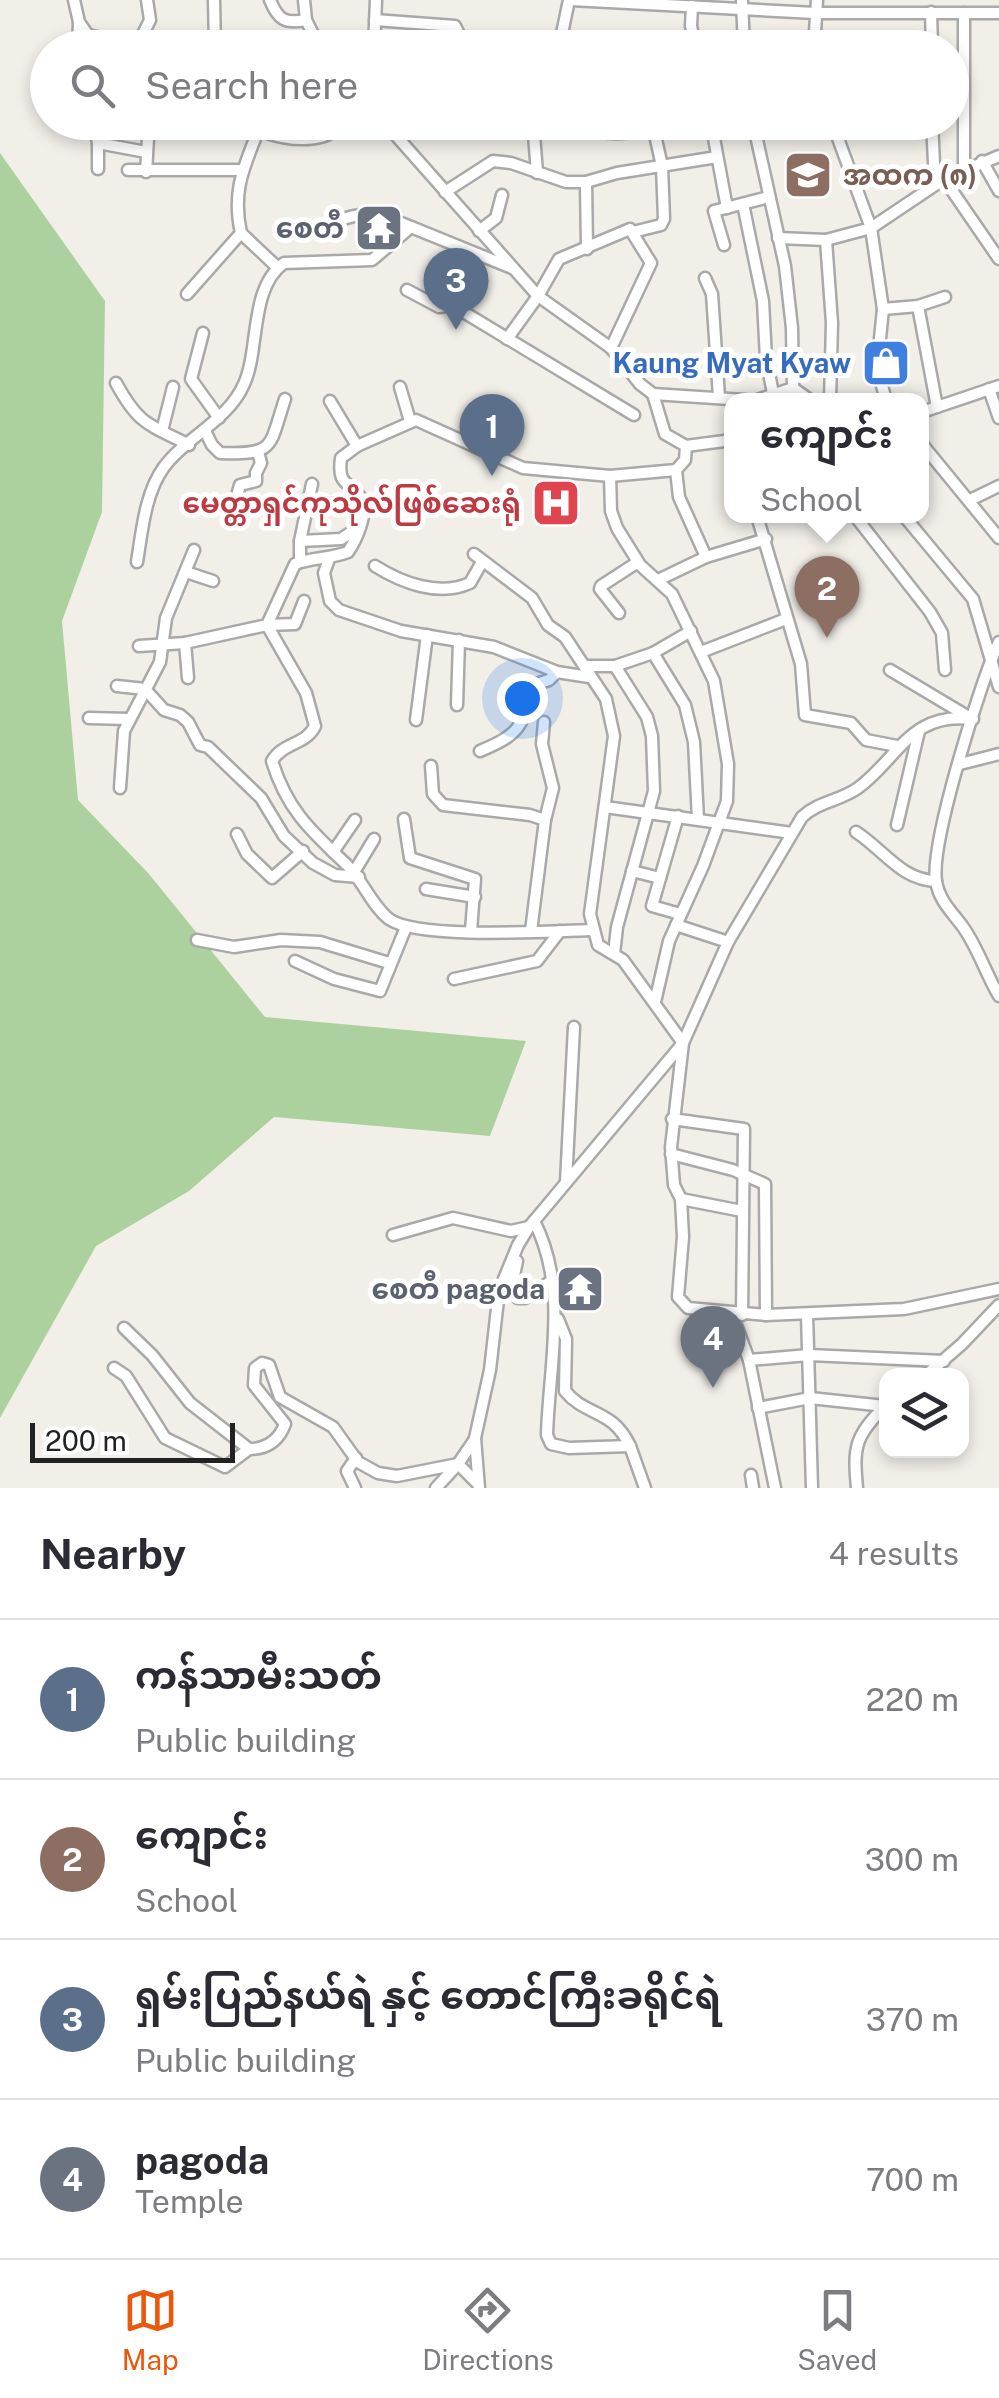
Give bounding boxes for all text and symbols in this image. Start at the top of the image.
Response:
search box [30,30,969,140]
icon: search [65,58,120,113]
text: Search here [145,63,358,108]
school or university icon: အထက (၈) [782,149,834,201]
place label: အထက (၈) [843,158,977,191]
temple icon: စေတီ [353,202,405,254]
place label: စေတီ [276,209,344,244]
pin: 3 [424,248,488,330]
shop icon: Kaung Myat Kyaw [860,337,912,389]
place label: Kaung Myat Kyaw [613,346,851,379]
popup [724,393,929,523]
pin: 1 [460,394,524,476]
text: ကျောင်း [760,412,893,457]
hospital icon: မေတ္တာရှင်ကုသိုလ်ဖြစ်ဆေးရုံ [530,477,582,529]
text: School [760,481,863,518]
place label: မေတ္တာရှင်ကုသိုလ်ဖြစ်ဆေးရုံ [182,484,521,526]
pin: 2 [794,556,860,638]
your location [497,673,548,724]
temple icon: စေတီ pagoda [554,1263,606,1315]
place label: စေတီ pagoda [371,1270,545,1305]
pin: 4 [680,1306,746,1388]
map controls [879,1368,969,1458]
button: layers [879,1368,969,1458]
scale bar [30,1418,235,1462]
text: 200 m [45,1424,127,1457]
text: Nearby [40,1529,186,1578]
text: 4 results [829,1535,959,1572]
text: ကန်သာမီးသတ် [135,1653,382,1698]
text: 1 [66,1681,79,1718]
text: 220 m [866,1681,959,1718]
text: Public building [135,1722,356,1759]
text: ကျောင်း [135,1813,268,1858]
text: 2 [62,1841,83,1878]
text: 300 m [865,1841,959,1878]
text: School [135,1882,238,1919]
text: ရှမ်းပြည်နယ်ရဲ နှင့် တောင်ကြီးခရိုင်ရဲ [135,1973,721,2018]
text: 3 [62,2001,83,2038]
text: 370 m [866,2001,959,2038]
text: Public building [135,2042,356,2079]
text: pagoda [135,2138,269,2183]
text: 4 [62,2161,83,2198]
text: 700 m [866,2161,959,2198]
text: Temple [135,2183,244,2220]
tab: Map [122,2283,179,2376]
tab: Directions [422,2283,554,2376]
tab: Saved [797,2283,877,2376]

